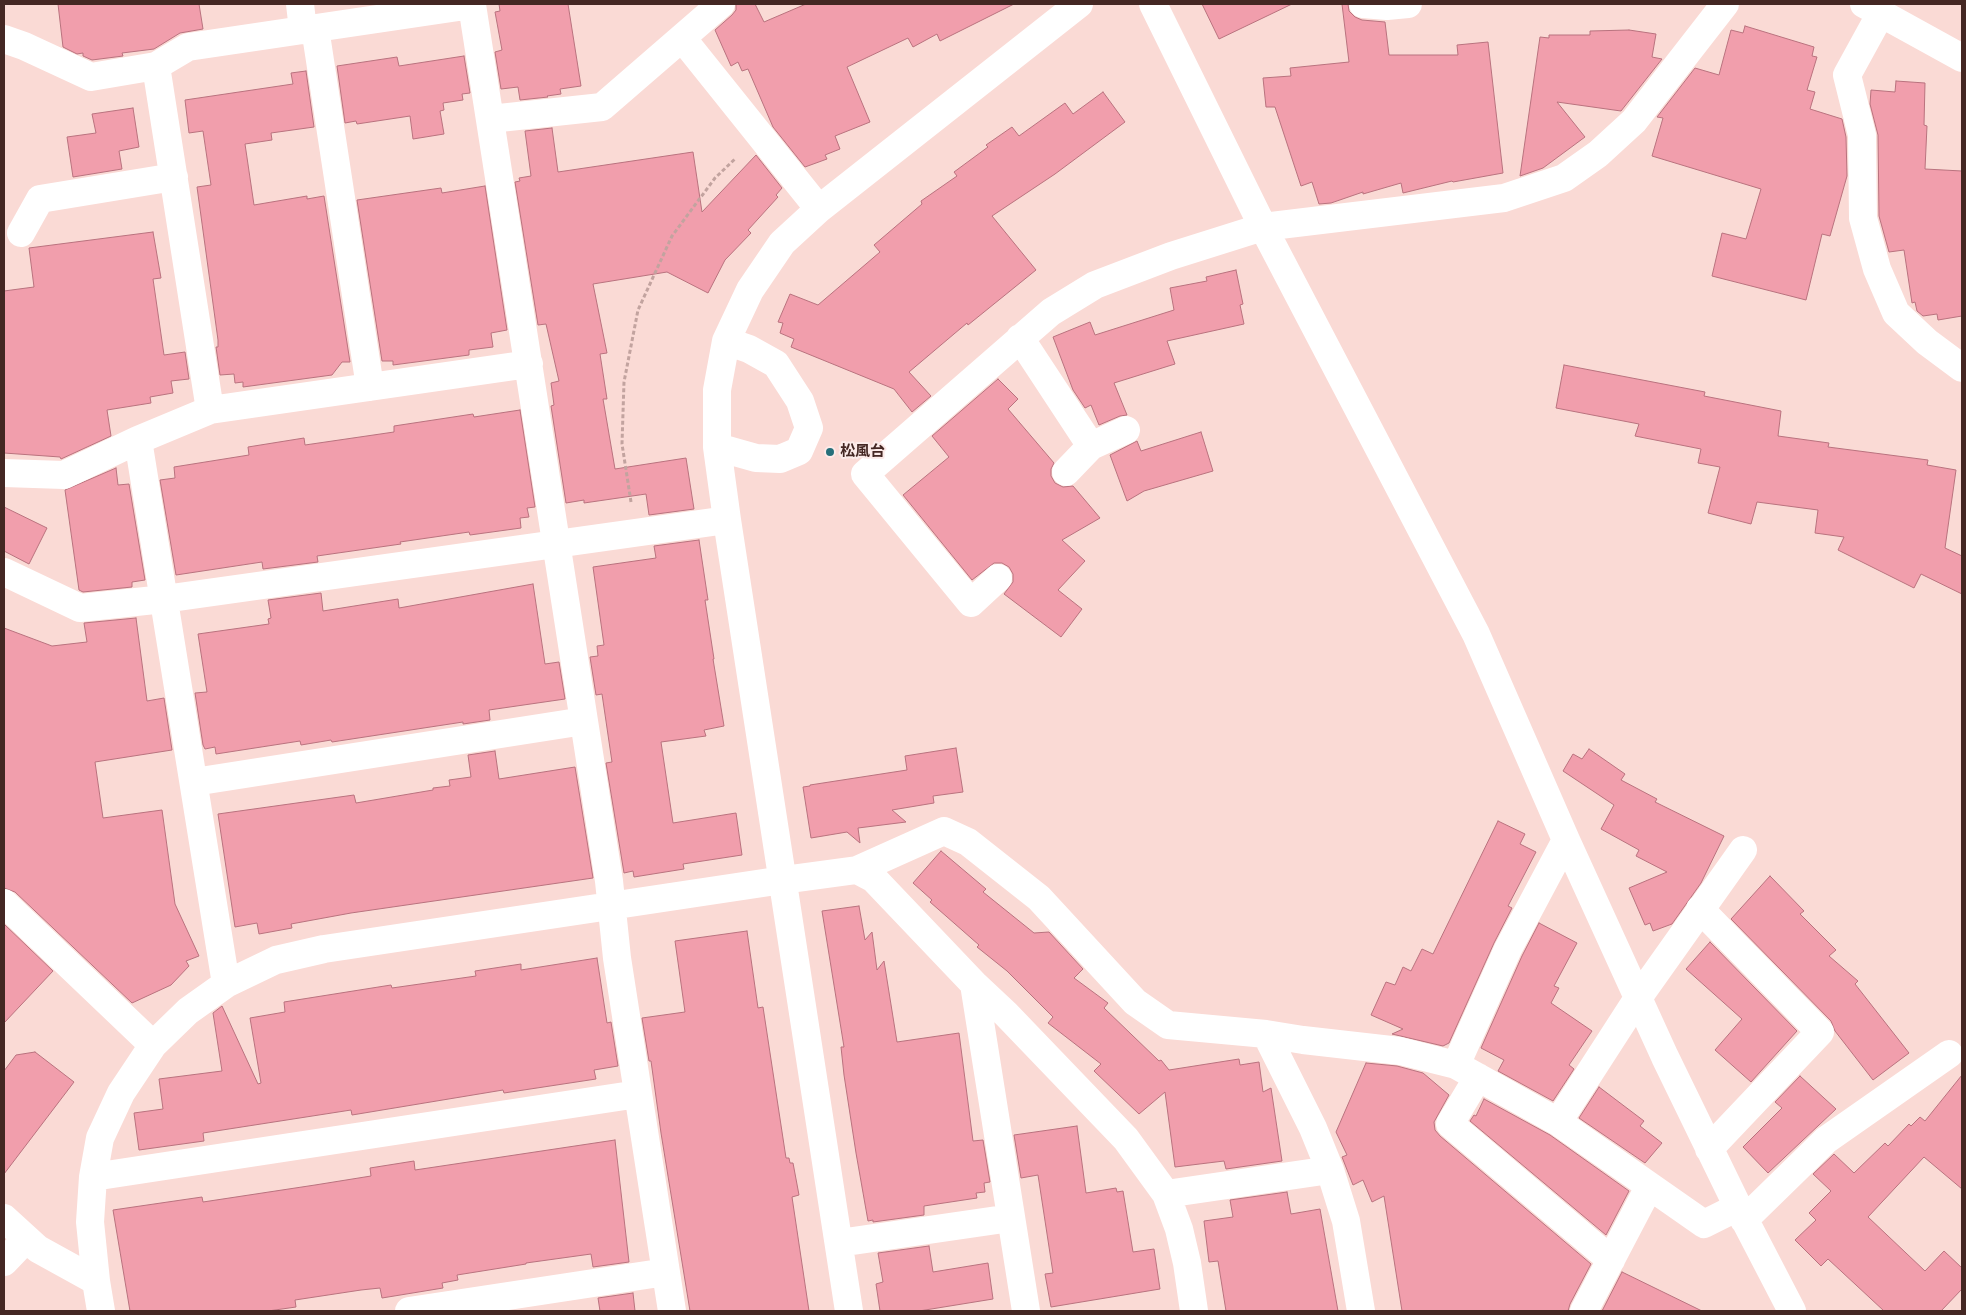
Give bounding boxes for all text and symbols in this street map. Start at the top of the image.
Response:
place label: 松風台 [840,443,885,461]
marker: 松風台 [824,446,836,458]

